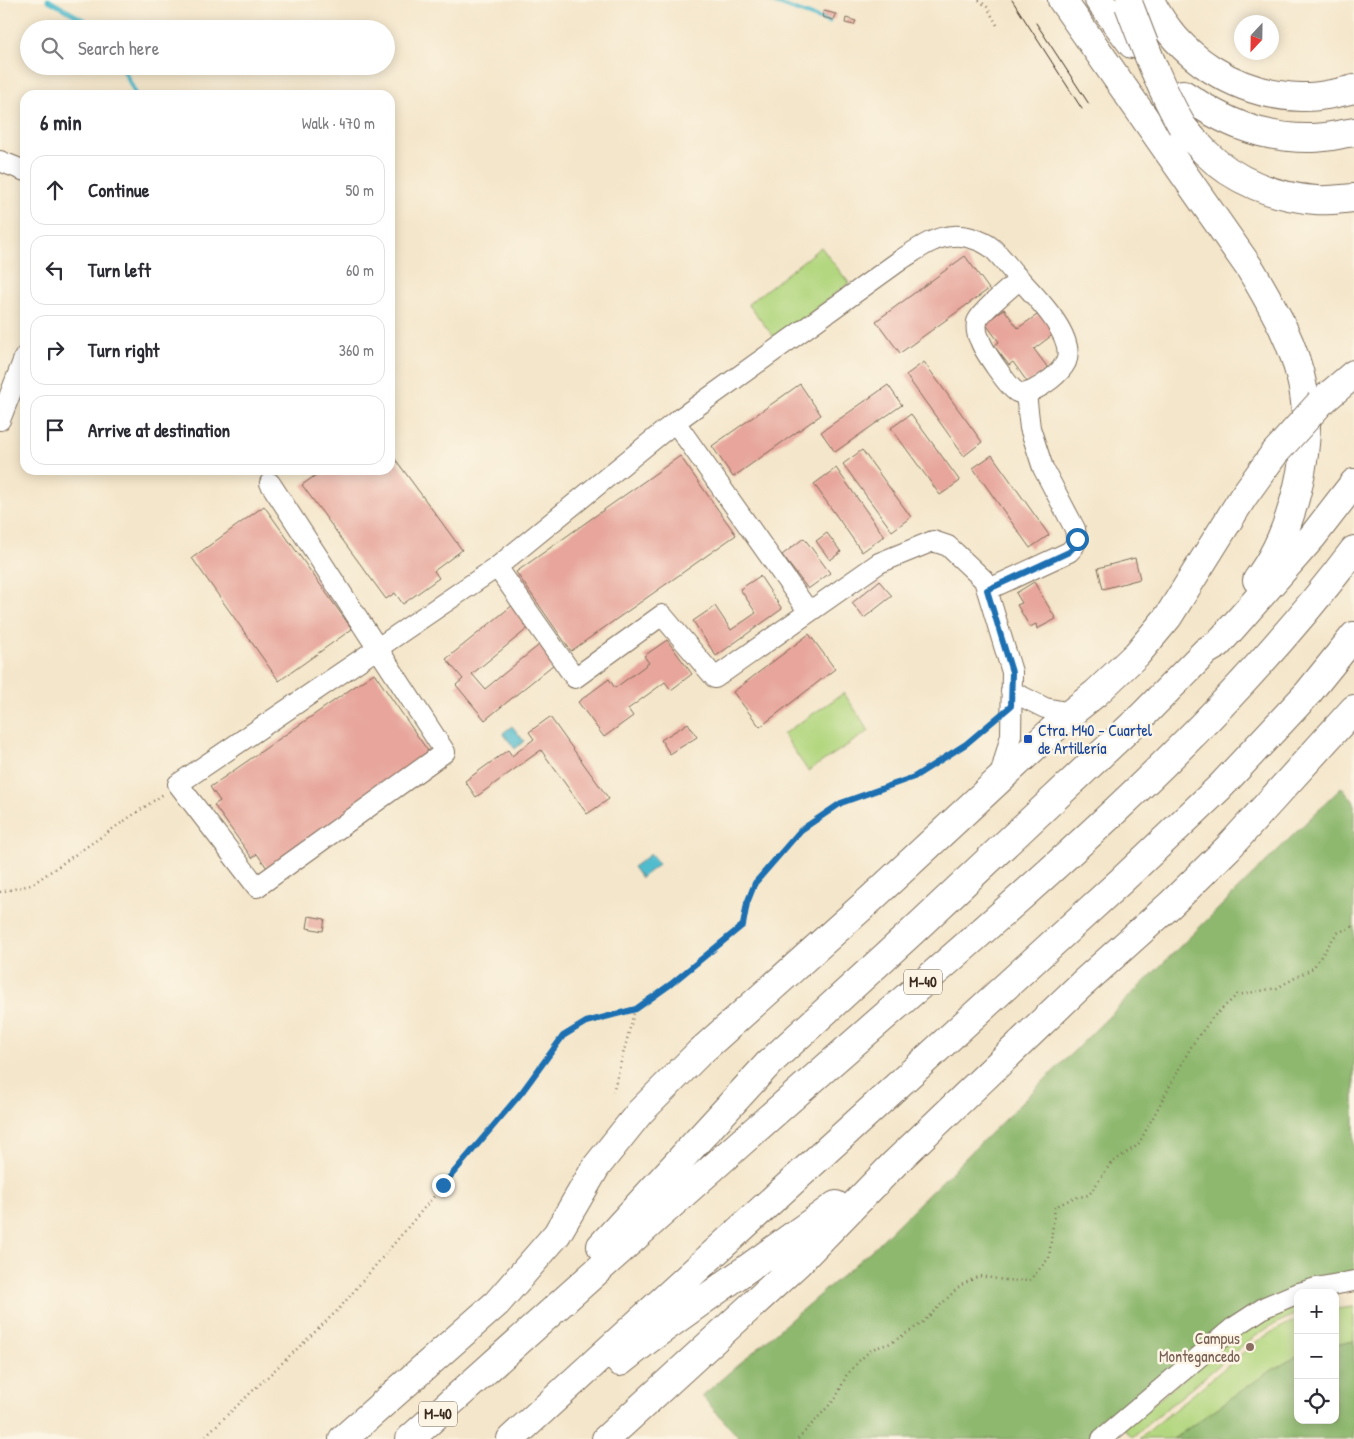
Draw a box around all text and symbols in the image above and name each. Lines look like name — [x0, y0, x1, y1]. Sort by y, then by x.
north arrow — [1234, 15, 1279, 60]
search box — [20, 20, 395, 75]
icon: search — [38, 34, 66, 62]
text: Search here — [78, 35, 159, 61]
text: 6 min — [40, 108, 82, 137]
text: Walk · 470 m — [302, 112, 375, 134]
icon: ahead — [41, 176, 69, 204]
text: Continue — [88, 177, 149, 203]
text: 50 m — [346, 179, 374, 201]
icon: left — [41, 256, 69, 284]
text: Turn left — [88, 257, 151, 283]
text: 60 m — [346, 259, 374, 281]
icon: right — [41, 336, 69, 364]
text: Turn right — [88, 337, 159, 363]
text: 360 m — [339, 339, 374, 361]
icon: arrive — [41, 416, 69, 444]
text: Arrive at destination — [88, 417, 230, 443]
route start — [1066, 528, 1089, 551]
place label: Ctra. M40 - Cuartel de Artillería — [1038, 719, 1153, 759]
marker: Ctra. M40 - Cuartel de Artillería — [1022, 733, 1034, 745]
road number: M-40 — [904, 970, 942, 994]
route end — [432, 1174, 455, 1197]
map controls — [1294, 1289, 1339, 1424]
button: + — [1294, 1289, 1339, 1334]
place label: Campus Montegancedo — [1159, 1327, 1241, 1367]
button: − — [1294, 1334, 1339, 1379]
marker: Campus Montegancedo — [1244, 1341, 1256, 1353]
button: locate — [1294, 1379, 1339, 1424]
road number: M-40 — [419, 1402, 457, 1426]

